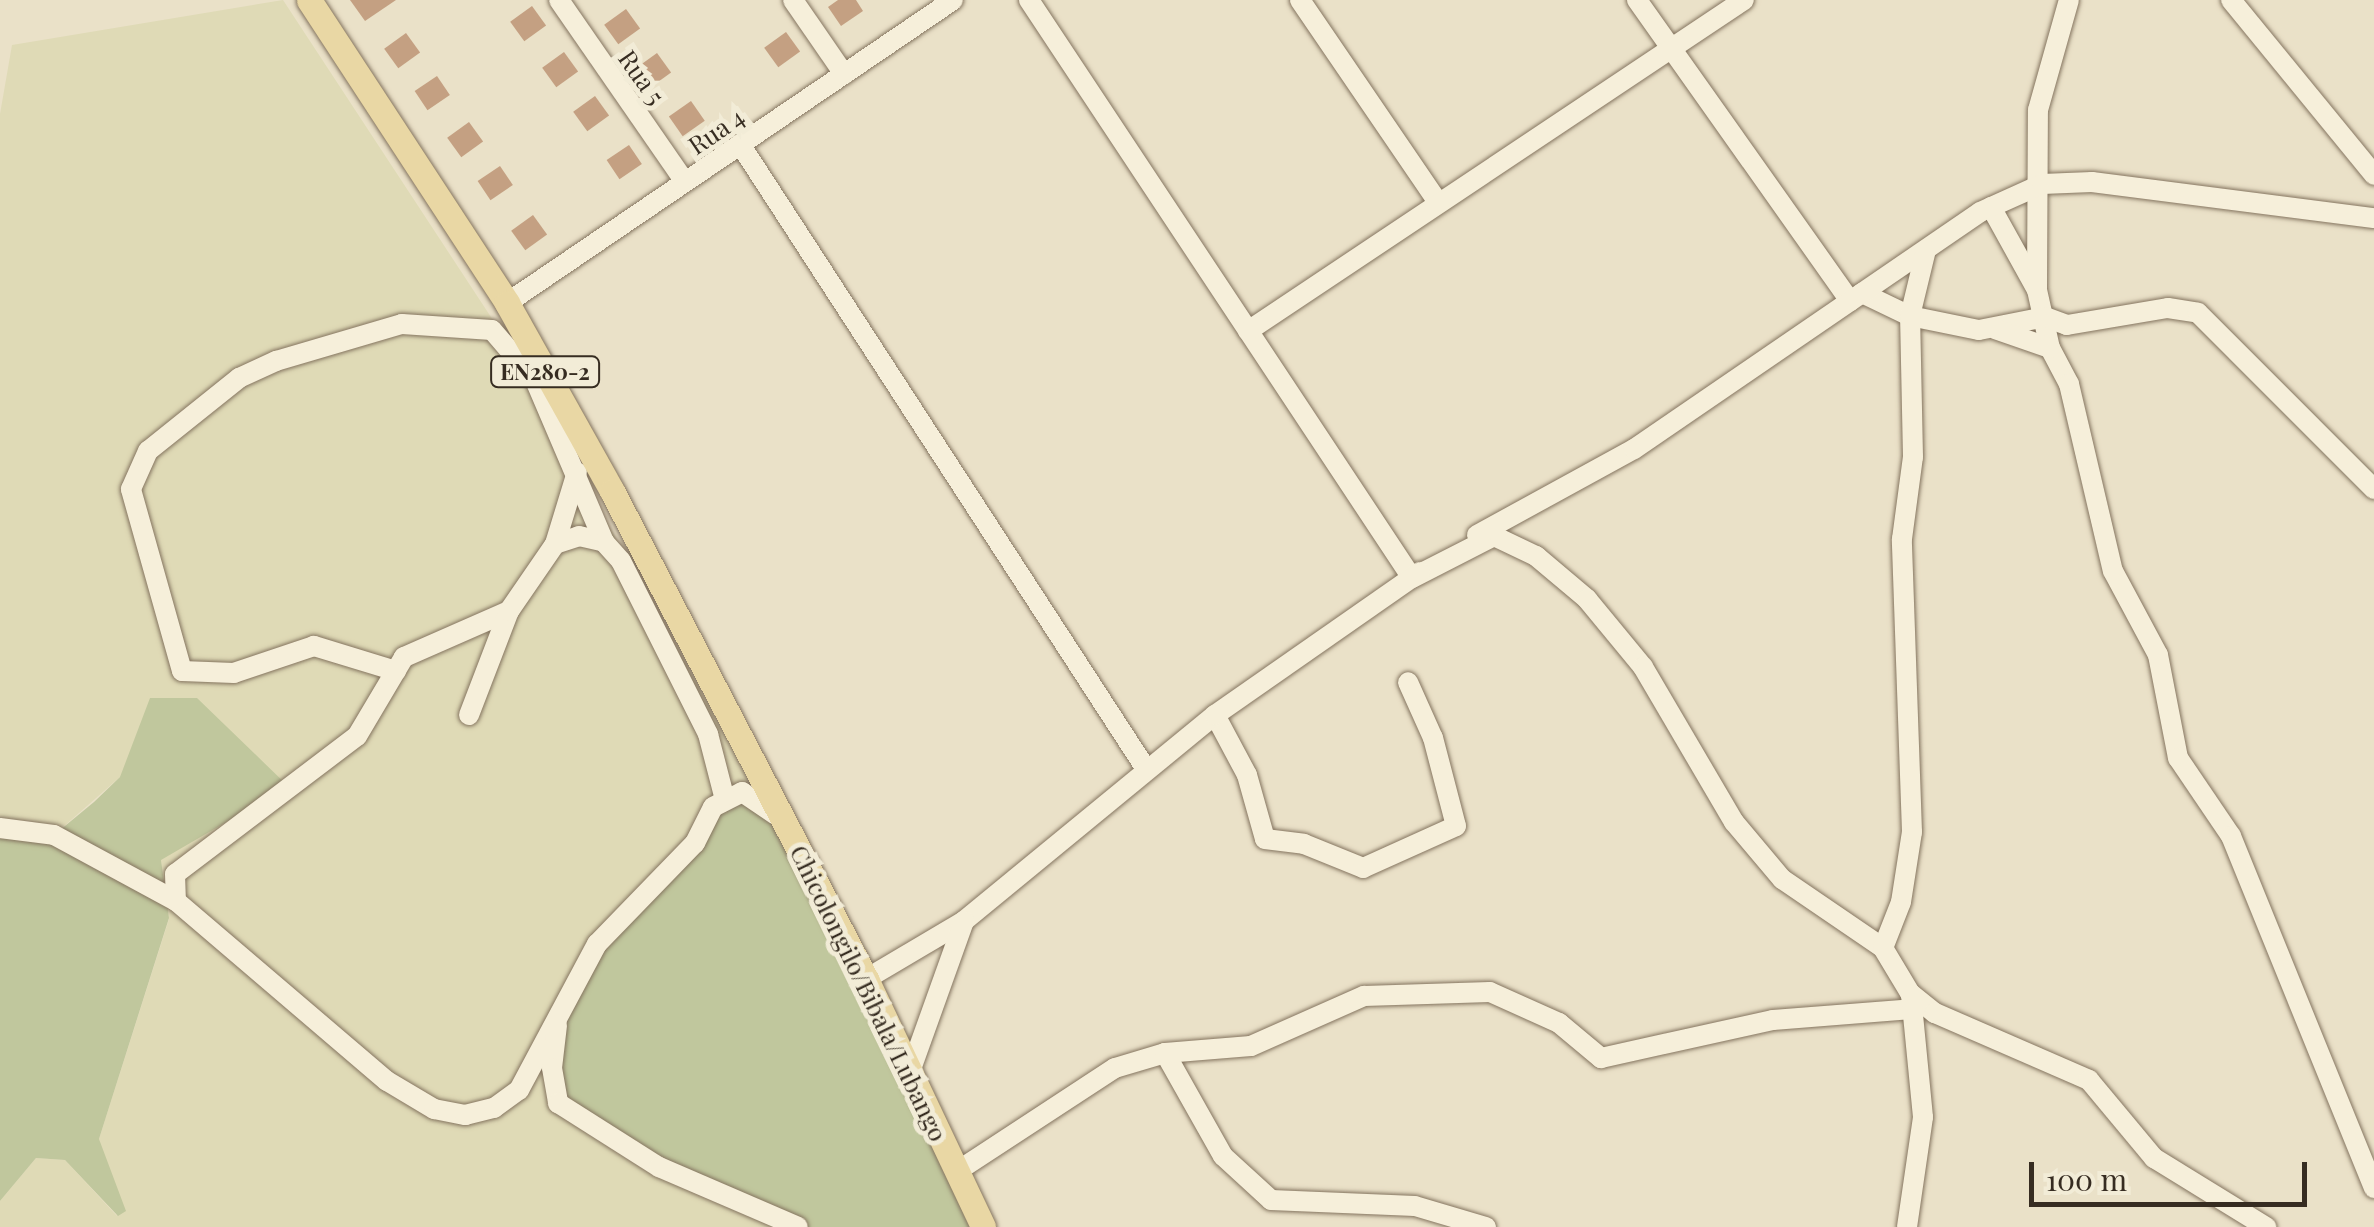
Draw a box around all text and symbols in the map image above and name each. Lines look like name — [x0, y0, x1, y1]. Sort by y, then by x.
street label: Rua 5 — [613, 44, 671, 110]
street label: Rua 4 — [682, 101, 750, 161]
road number: EN280-2 — [490, 355, 600, 389]
street label: Chicolongilo/Bibala/Lubango — [784, 840, 954, 1146]
scale bar — [2034, 1142, 2312, 1204]
text: 100 m — [2046, 1159, 2127, 1199]

